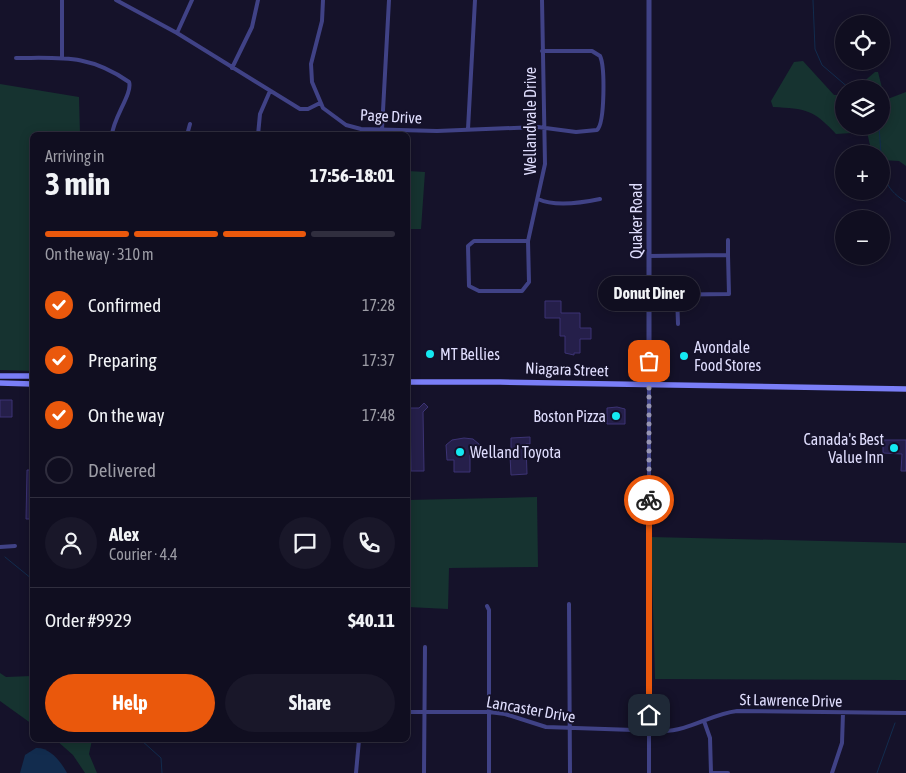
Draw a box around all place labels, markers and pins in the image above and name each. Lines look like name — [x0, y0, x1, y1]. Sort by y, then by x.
callout: Donut Diner — [598, 276, 700, 311]
place label: Avondale Food Stores — [694, 338, 762, 374]
pin — [628, 340, 670, 382]
place label: MT Bellies — [440, 345, 500, 363]
marker: MT Bellies — [424, 348, 436, 360]
marker: Avondale Food Stores — [678, 350, 690, 362]
place label: Boston Pizza — [533, 407, 606, 425]
marker: Boston Pizza — [610, 410, 622, 422]
place label: Canada's Best Value Inn — [804, 430, 884, 466]
marker: Canada's Best Value Inn — [888, 442, 900, 454]
place label: Welland Toyota — [470, 443, 561, 462]
marker: Welland Toyota — [454, 446, 466, 458]
pin — [628, 694, 670, 736]

